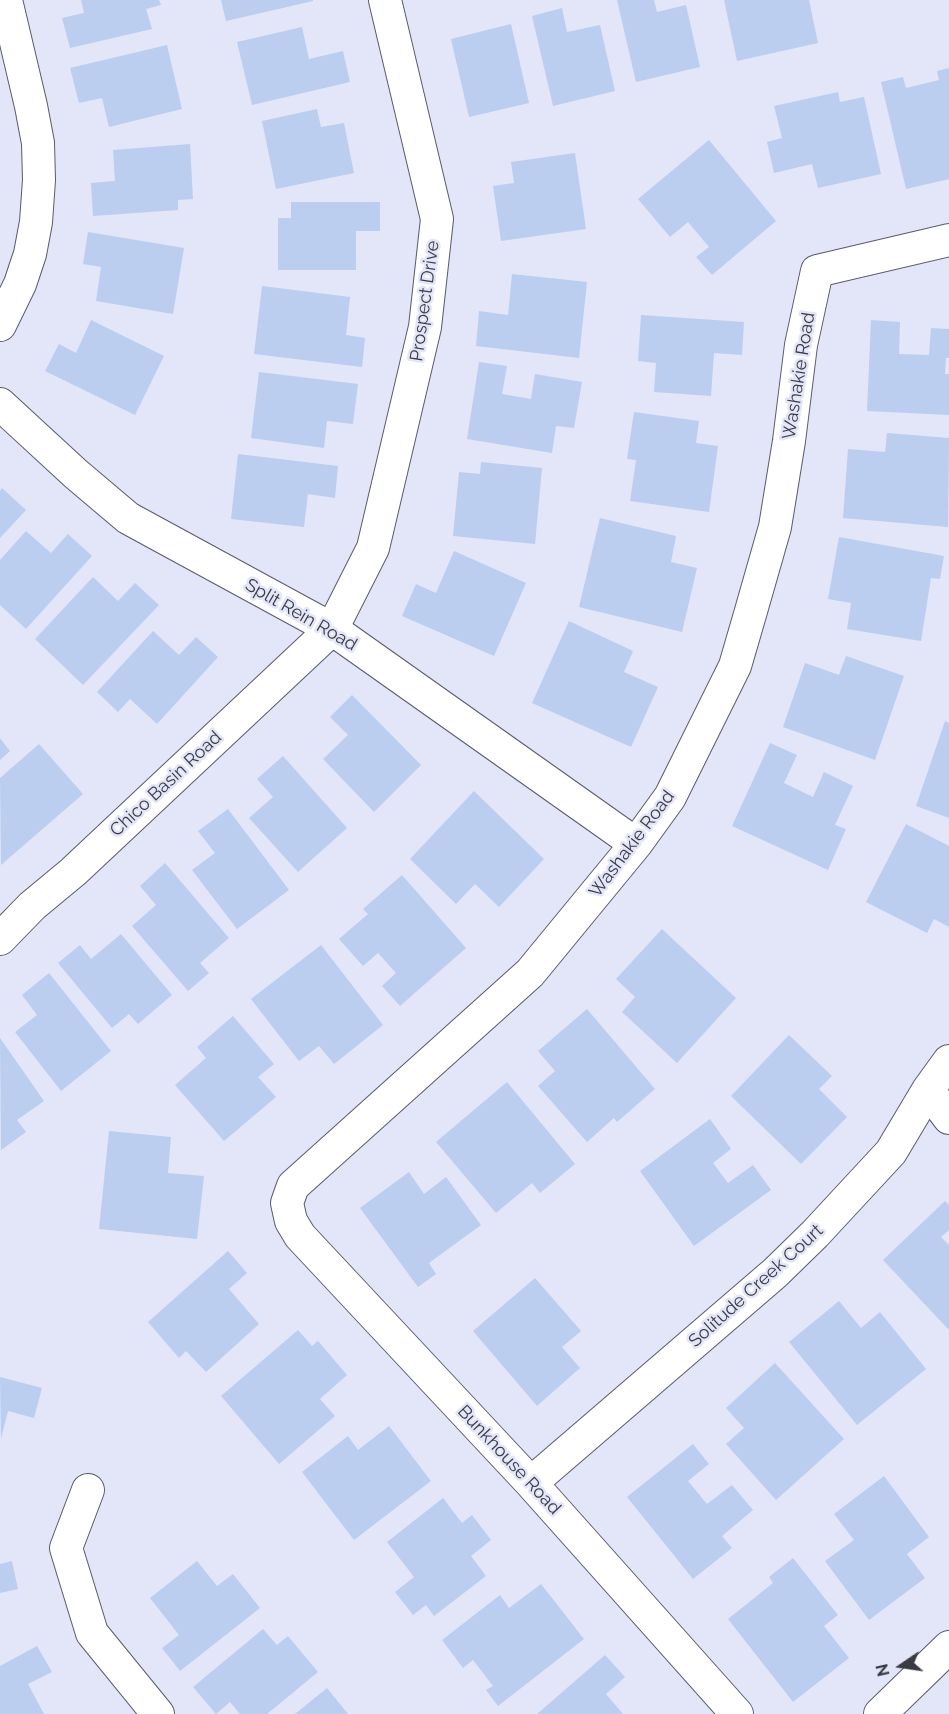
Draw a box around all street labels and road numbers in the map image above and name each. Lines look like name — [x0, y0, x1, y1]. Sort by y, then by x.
street label: Prospect Drive — [406, 239, 444, 363]
street label: Washakie Road — [778, 311, 820, 441]
street label: Split Rein Road — [241, 574, 361, 656]
street label: Chico Basin Road — [106, 727, 226, 841]
street label: Washakie Road — [585, 786, 679, 902]
street label: Solitude Creek Court — [684, 1220, 828, 1352]
street label: Bunkhouse Road — [453, 1401, 565, 1519]

